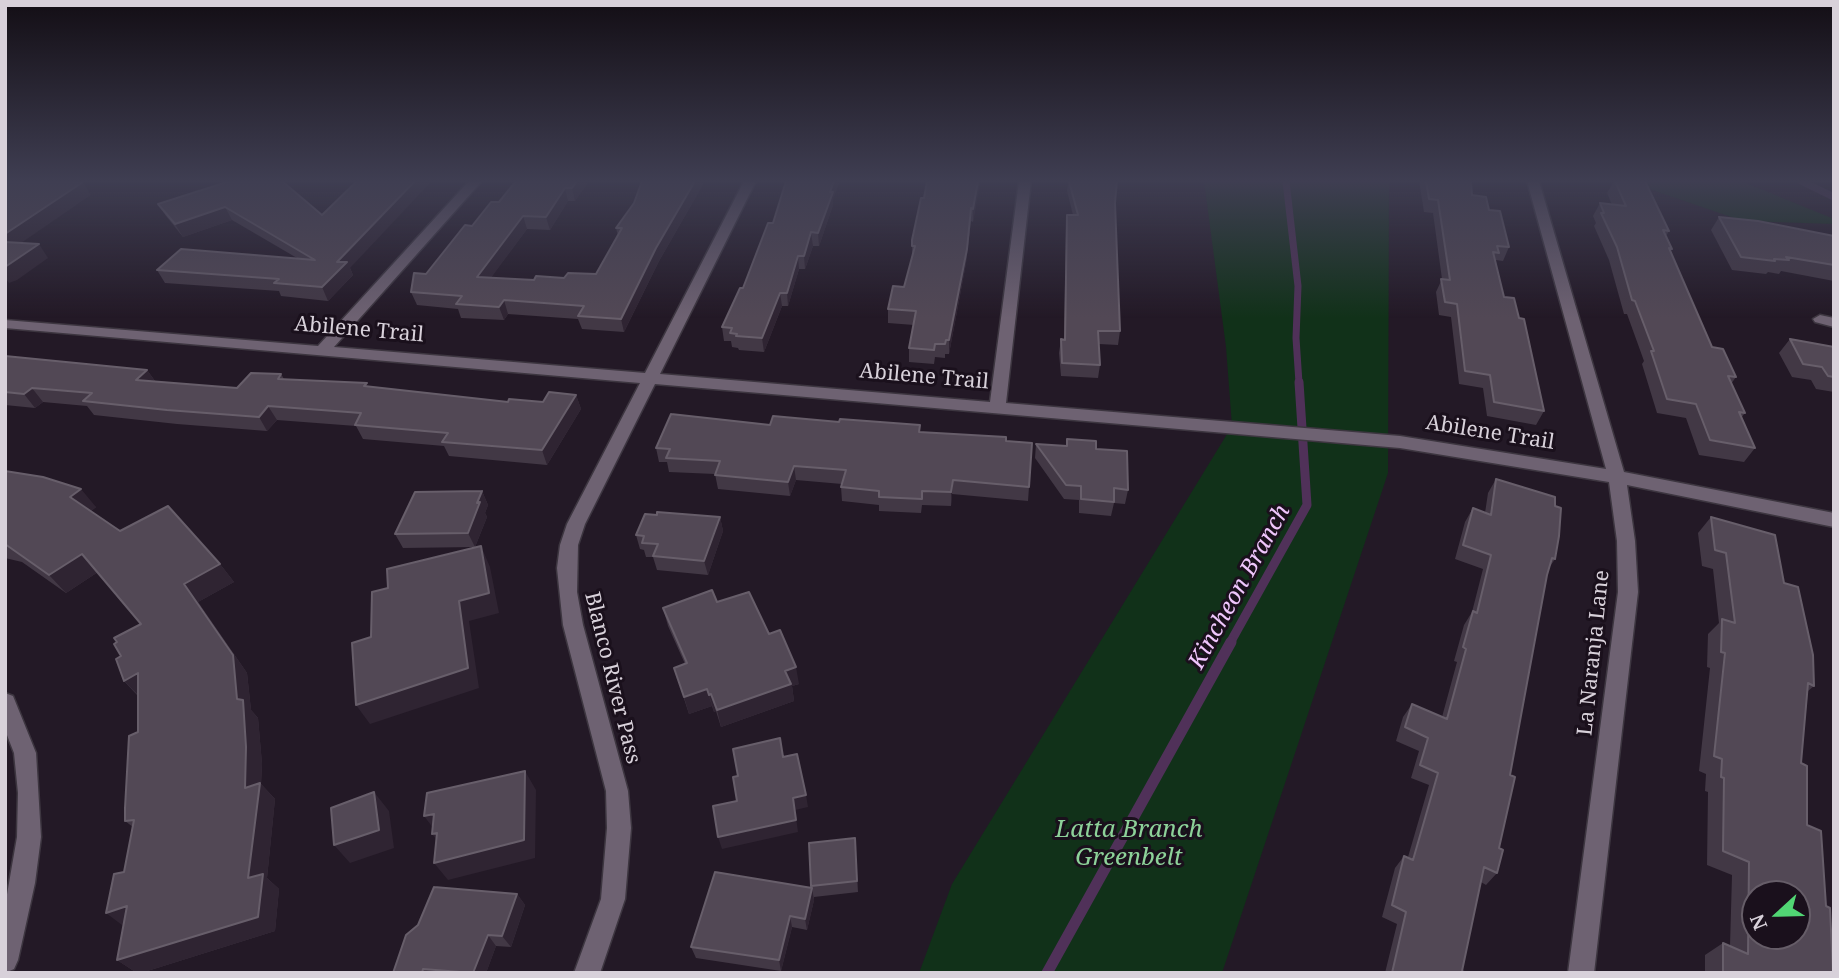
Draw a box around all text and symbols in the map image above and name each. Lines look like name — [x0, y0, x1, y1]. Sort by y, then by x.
street label: Abilene Trail — [293, 312, 425, 348]
street label: Abilene Trail — [858, 359, 990, 395]
street label: Abilene Trail — [1424, 410, 1556, 456]
water label: Kincheon Branch — [1183, 500, 1297, 674]
street label: La Naranja Lane — [1573, 569, 1615, 737]
street label: Blanco River Pass — [578, 589, 646, 767]
park label: Latta Branch Greenbelt — [1055, 816, 1203, 872]
north arrow — [1741, 880, 1811, 950]
text: N — [1744, 910, 1773, 934]

